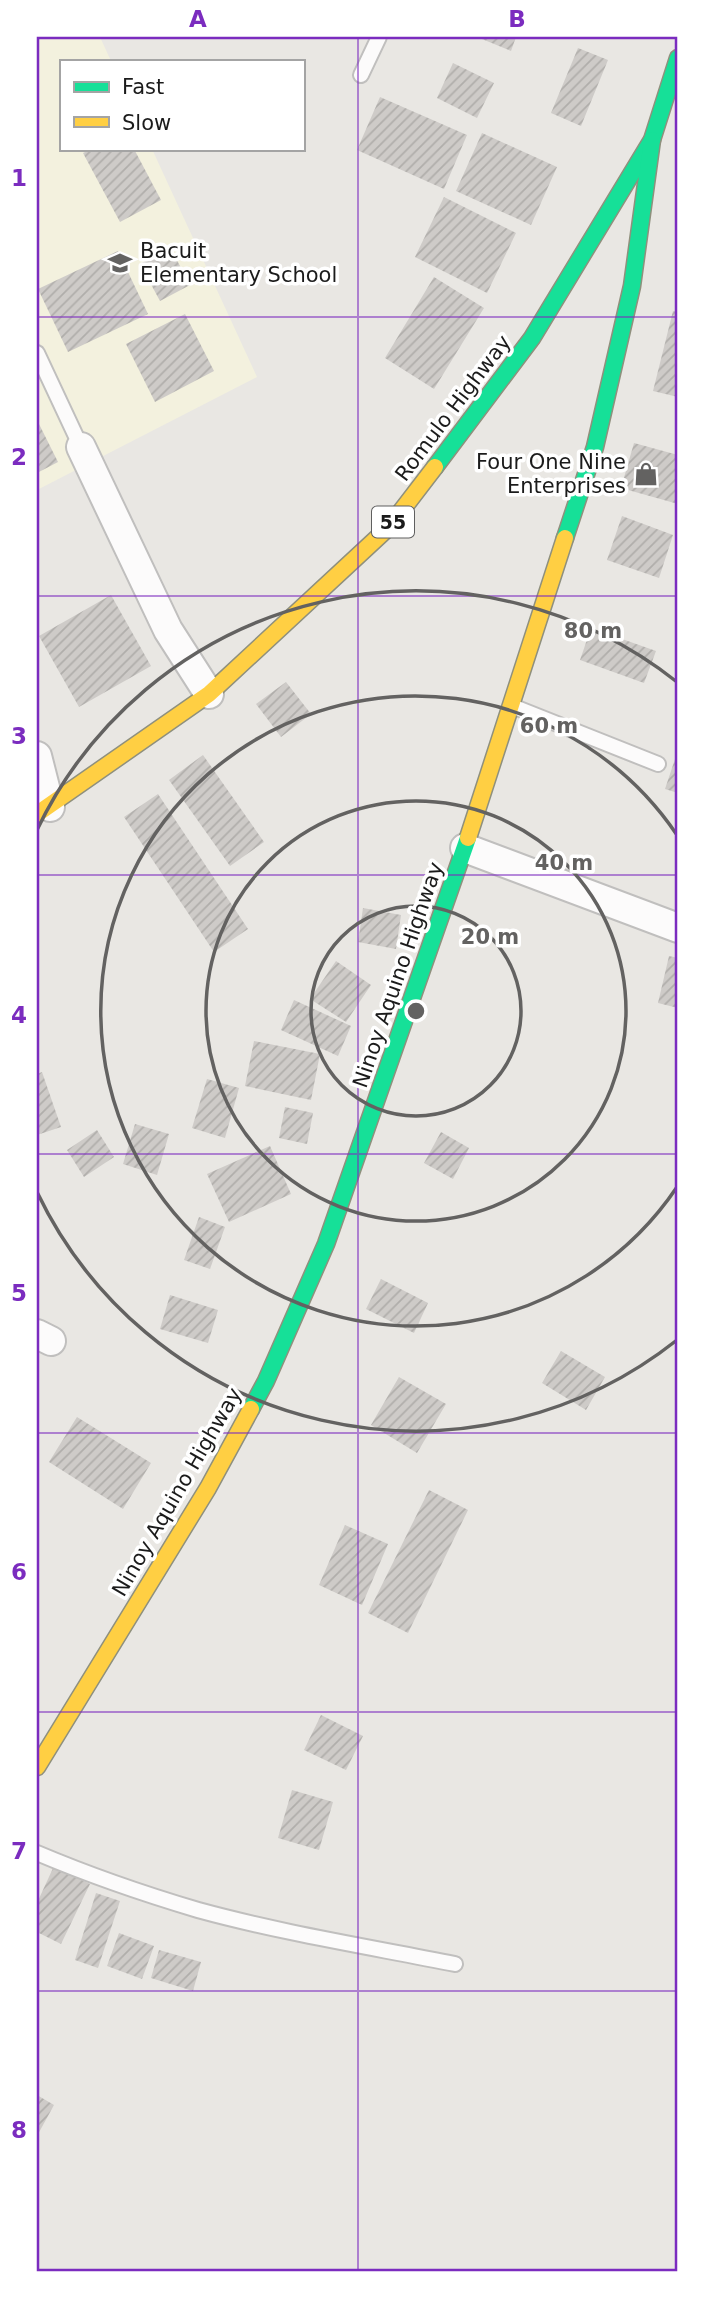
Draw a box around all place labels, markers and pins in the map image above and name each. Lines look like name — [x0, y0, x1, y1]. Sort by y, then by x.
place label: Bacuit Elementary School — [140, 239, 337, 287]
school or university icon: Bacuit Elementary School — [106, 249, 134, 277]
place label: Four One Nine Enterprises — [476, 450, 626, 498]
shop icon: Four One Nine Enterprises — [632, 460, 660, 488]
centre of rings — [404, 999, 428, 1023]

